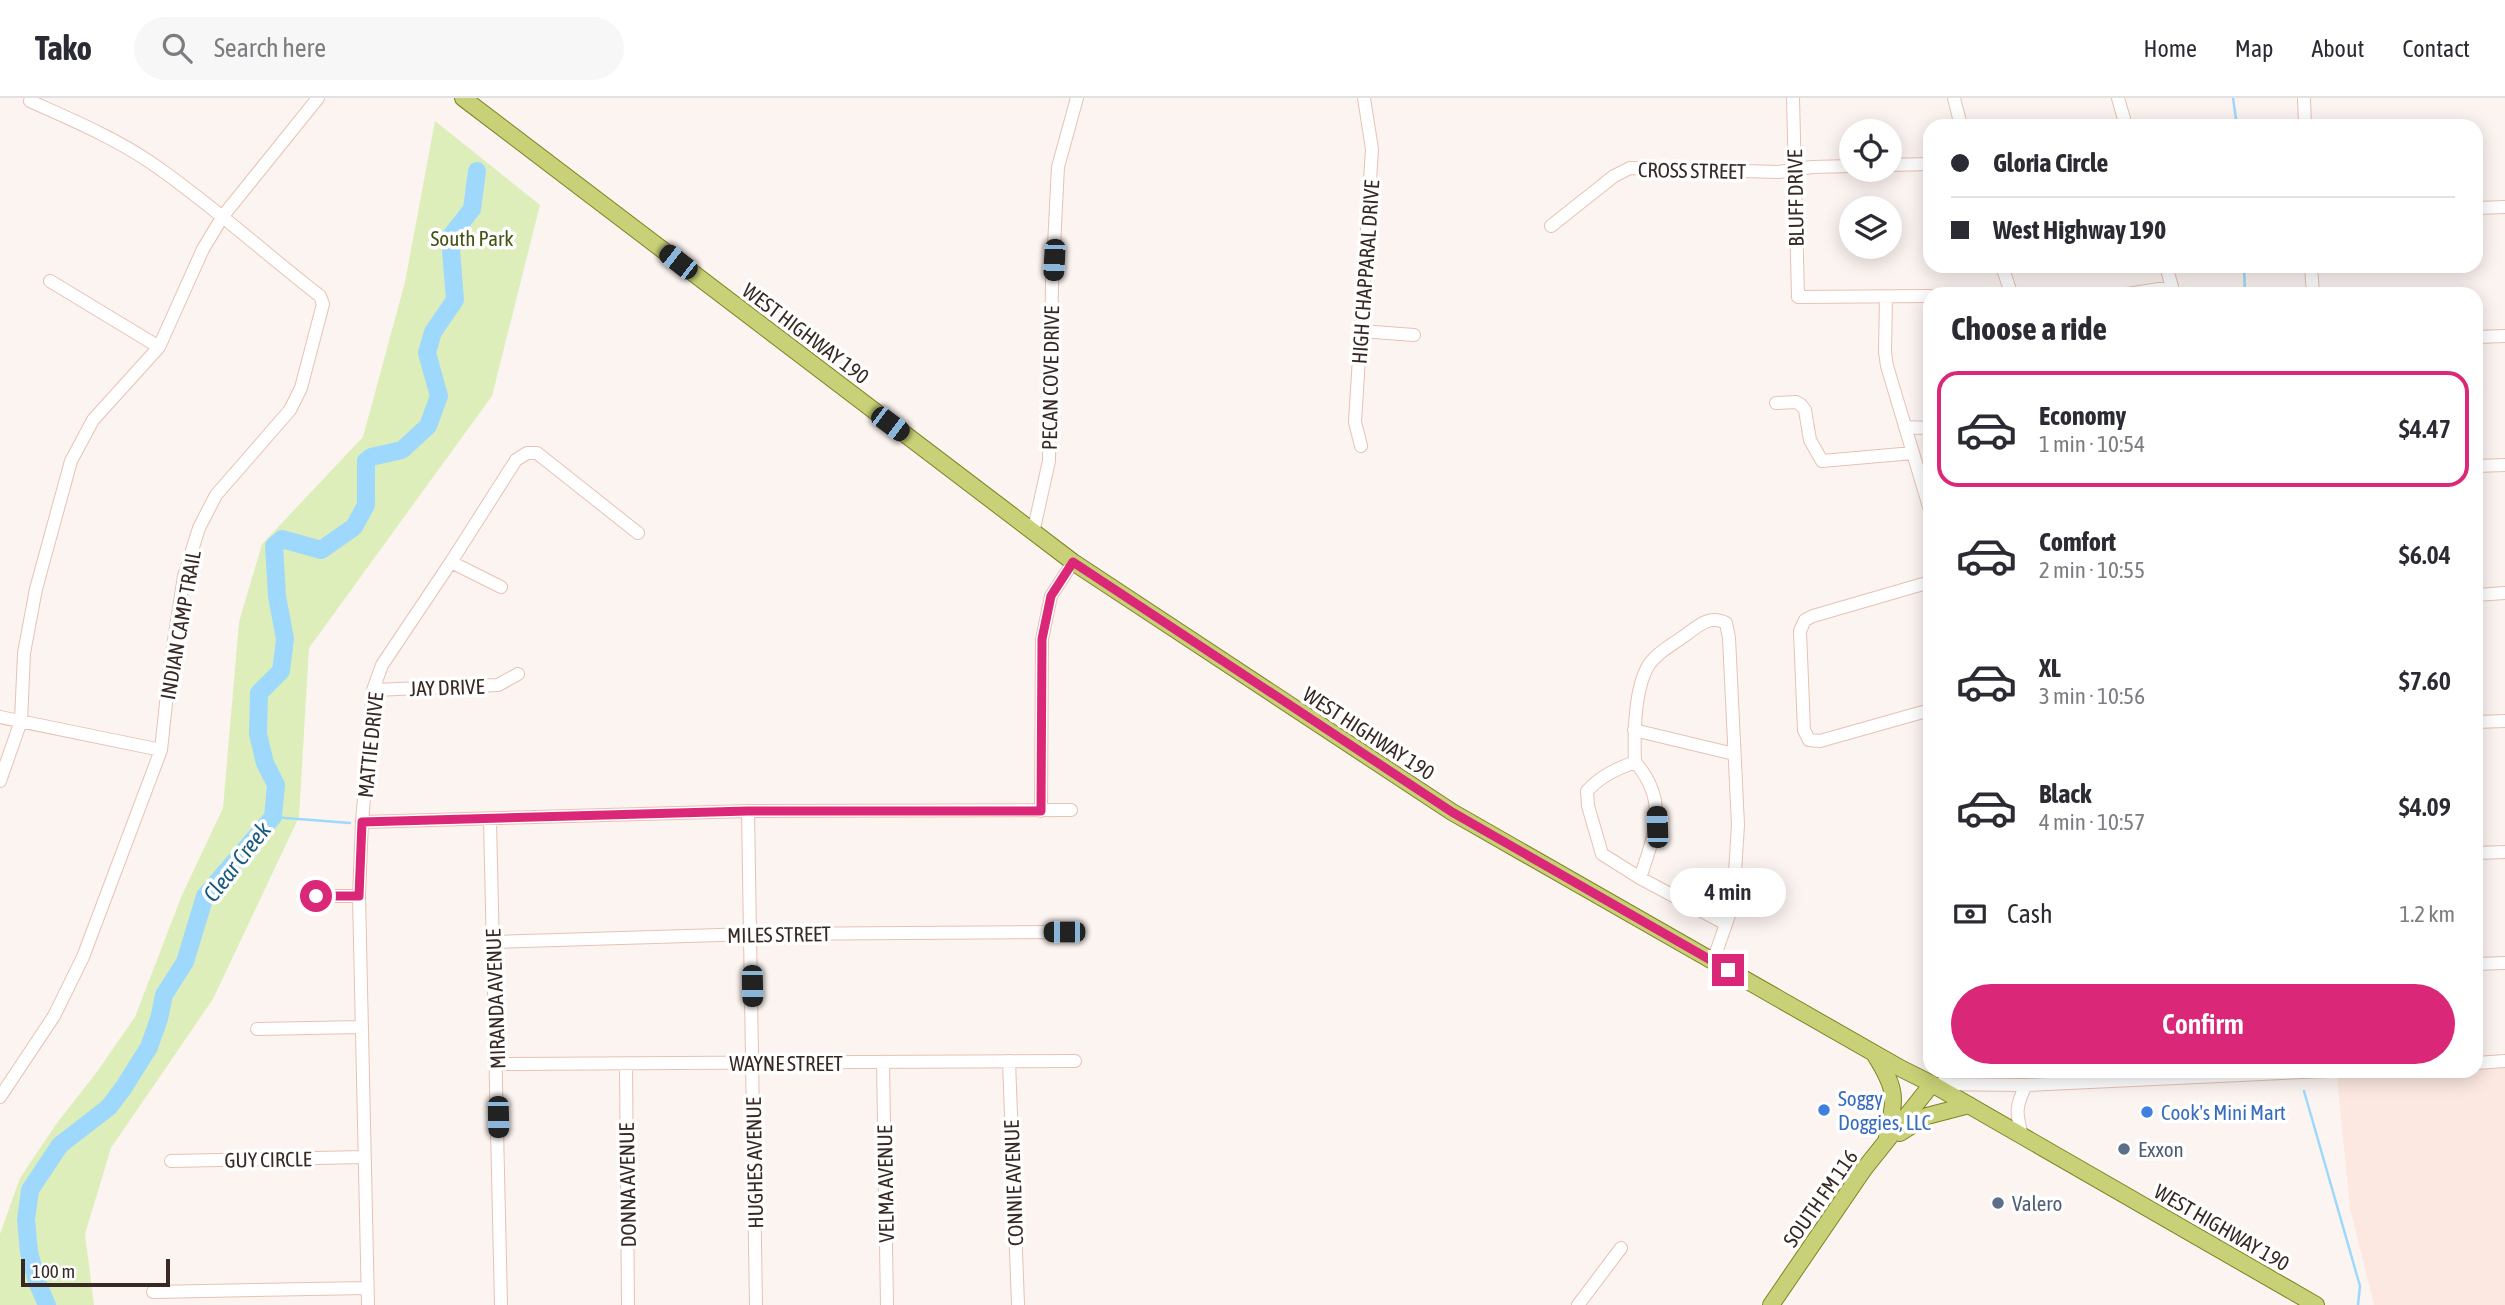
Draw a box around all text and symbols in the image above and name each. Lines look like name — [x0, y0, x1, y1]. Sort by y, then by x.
search box — [134, 17, 624, 80]
text: Tako — [35, 29, 92, 67]
icon: search — [158, 29, 196, 67]
text: Search here — [214, 33, 326, 63]
text: Home — [2143, 35, 2197, 62]
text: Map — [2235, 35, 2273, 62]
text: About — [2311, 35, 2364, 62]
text: Contact — [2402, 35, 2470, 62]
map controls — [1839, 119, 1902, 259]
button: locate — [1839, 119, 1902, 182]
text: Gloria Circle — [1993, 148, 2108, 178]
street label: BLUFF DRIVE — [1782, 149, 1808, 247]
street label: CROSS STREET — [1638, 157, 1746, 183]
street label: HIGH CHAPPARAL DRIVE — [1347, 179, 1383, 365]
button: layers — [1839, 196, 1902, 259]
text: West Highway 190 — [1993, 215, 2166, 245]
park label: South Park — [430, 226, 514, 250]
car — [1043, 238, 1066, 282]
car — [655, 241, 702, 283]
street label: WEST HIGHWAY 190 — [738, 278, 874, 388]
street label: PECAN COVE DRIVE — [1037, 306, 1063, 450]
text: Choose a ride — [1951, 310, 2107, 347]
icon: car — [1955, 398, 2018, 461]
text: Economy — [2039, 401, 2126, 431]
car — [867, 403, 914, 445]
text: $4.47 — [2399, 414, 2451, 444]
text: 1 min · 10:54 — [2039, 431, 2145, 457]
icon: car — [1955, 524, 2018, 587]
text: Comfort — [2039, 527, 2116, 557]
text: $6.04 — [2399, 540, 2451, 570]
street label: INDIAN CAMP TRAIL — [155, 549, 205, 701]
text: 2 min · 10:55 — [2039, 557, 2145, 583]
icon: car — [1955, 650, 2018, 713]
text: XL — [2039, 653, 2061, 683]
text: $7.60 — [2399, 666, 2451, 696]
street label: JAY DRIVE — [409, 674, 485, 700]
street label: WEST HIGHWAY 190 — [1299, 682, 1439, 784]
text: 3 min · 10:56 — [2039, 683, 2145, 709]
street label: MATTIE DRIVE — [353, 691, 387, 799]
icon: car — [1955, 776, 2018, 839]
text: Black — [2039, 779, 2091, 809]
text: $4.09 — [2399, 792, 2451, 822]
car — [1646, 806, 1669, 848]
text: 4 min · 10:57 — [2039, 809, 2145, 835]
water label: Clear Creek — [198, 816, 277, 907]
callout: 4 min — [1670, 868, 1786, 918]
text: 4 min — [1705, 879, 1751, 905]
route start — [300, 880, 332, 912]
icon: cash — [1951, 895, 1989, 933]
text: Cash — [2007, 899, 2053, 929]
text: 1.2 km — [2399, 901, 2455, 927]
street label: MILES STREET — [727, 921, 831, 947]
car — [1044, 922, 1086, 943]
street label: MIRANDA AVENUE — [481, 928, 509, 1070]
route end — [1712, 954, 1744, 986]
car — [742, 965, 763, 1007]
button: Confirm — [1951, 984, 2455, 1064]
street label: WAYNE STREET — [729, 1051, 843, 1075]
place label: Soggy Doggies, LLC — [1838, 1086, 1931, 1134]
car — [488, 1096, 509, 1138]
street label: HUGHES AVENUE — [741, 1097, 767, 1229]
place label: Cook's Mini Mart — [2161, 1100, 2286, 1124]
marker: Soggy Doggies, LLC — [1816, 1102, 1832, 1118]
marker: Cook's Mini Mart — [2139, 1104, 2155, 1120]
street label: CONNIE AVENUE — [999, 1120, 1027, 1246]
street label: DONNA AVENUE — [614, 1122, 640, 1248]
street label: VELMA AVENUE — [872, 1125, 898, 1243]
place label: Exxon — [2138, 1137, 2184, 1161]
marker: Exxon — [2116, 1141, 2132, 1157]
street label: SOUTH FM 116 — [1778, 1145, 1862, 1251]
street label: GUY CIRCLE — [224, 1146, 312, 1172]
street label: WEST HIGHWAY 190 — [2150, 1179, 2294, 1275]
place label: Valero — [2012, 1191, 2062, 1215]
marker: Valero — [1990, 1195, 2006, 1211]
scale bar — [21, 1256, 170, 1288]
text: 100 m — [32, 1260, 75, 1282]

